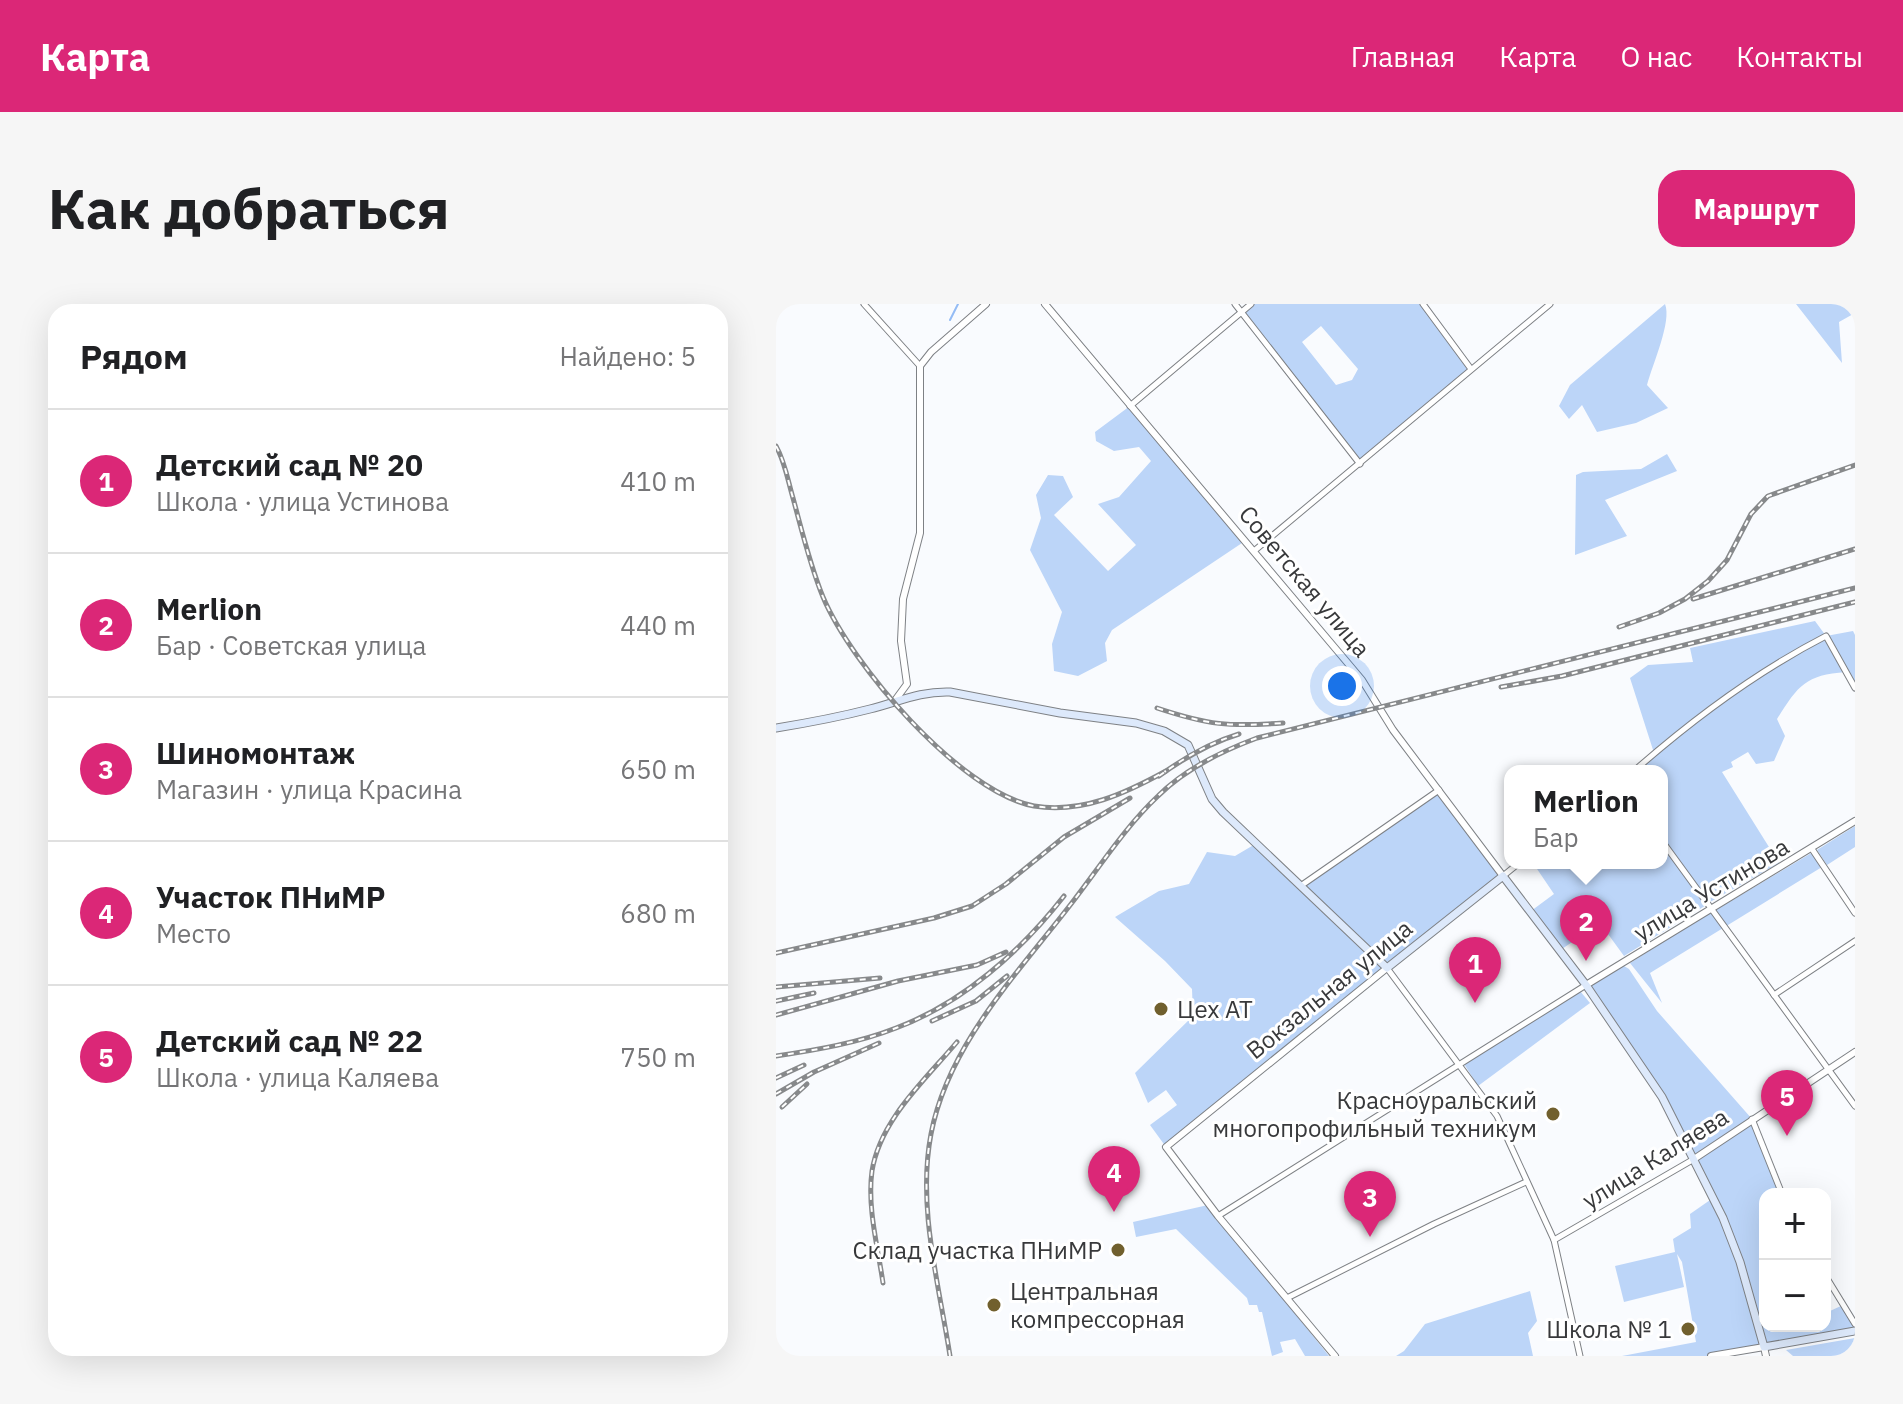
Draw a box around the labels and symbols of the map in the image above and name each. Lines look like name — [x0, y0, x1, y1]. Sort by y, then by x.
street label: Советская улица — [1232, 499, 1378, 664]
your location — [1322, 666, 1362, 706]
street label: улица Устинова — [1627, 830, 1795, 948]
pin: 2 — [1560, 895, 1612, 961]
street label: Вокзальная улица — [1239, 912, 1419, 1066]
pin: 1 — [1449, 937, 1501, 1003]
place label: Цех АТ — [1177, 993, 1253, 1025]
marker: Цех АТ — [1152, 1000, 1170, 1018]
pin: 5 — [1761, 1070, 1813, 1136]
place label: Красноуральский многопрофильный техникум — [1213, 1084, 1537, 1144]
street label: улица Каляева — [1576, 1100, 1734, 1216]
marker: Красноуральский многопрофильный техникум — [1544, 1105, 1562, 1123]
pin: 4 — [1088, 1146, 1140, 1212]
pin: 3 — [1344, 1171, 1396, 1237]
place label: Склад участка ПНиМР — [853, 1234, 1102, 1266]
marker: Склад участка ПНиМР — [1109, 1241, 1127, 1259]
place label: Центральная компрессорная — [1010, 1275, 1185, 1335]
marker: Центральная компрессорная — [985, 1296, 1003, 1314]
place label: Школа № 1 — [1546, 1313, 1672, 1345]
marker: Школа № 1 — [1679, 1320, 1697, 1338]

